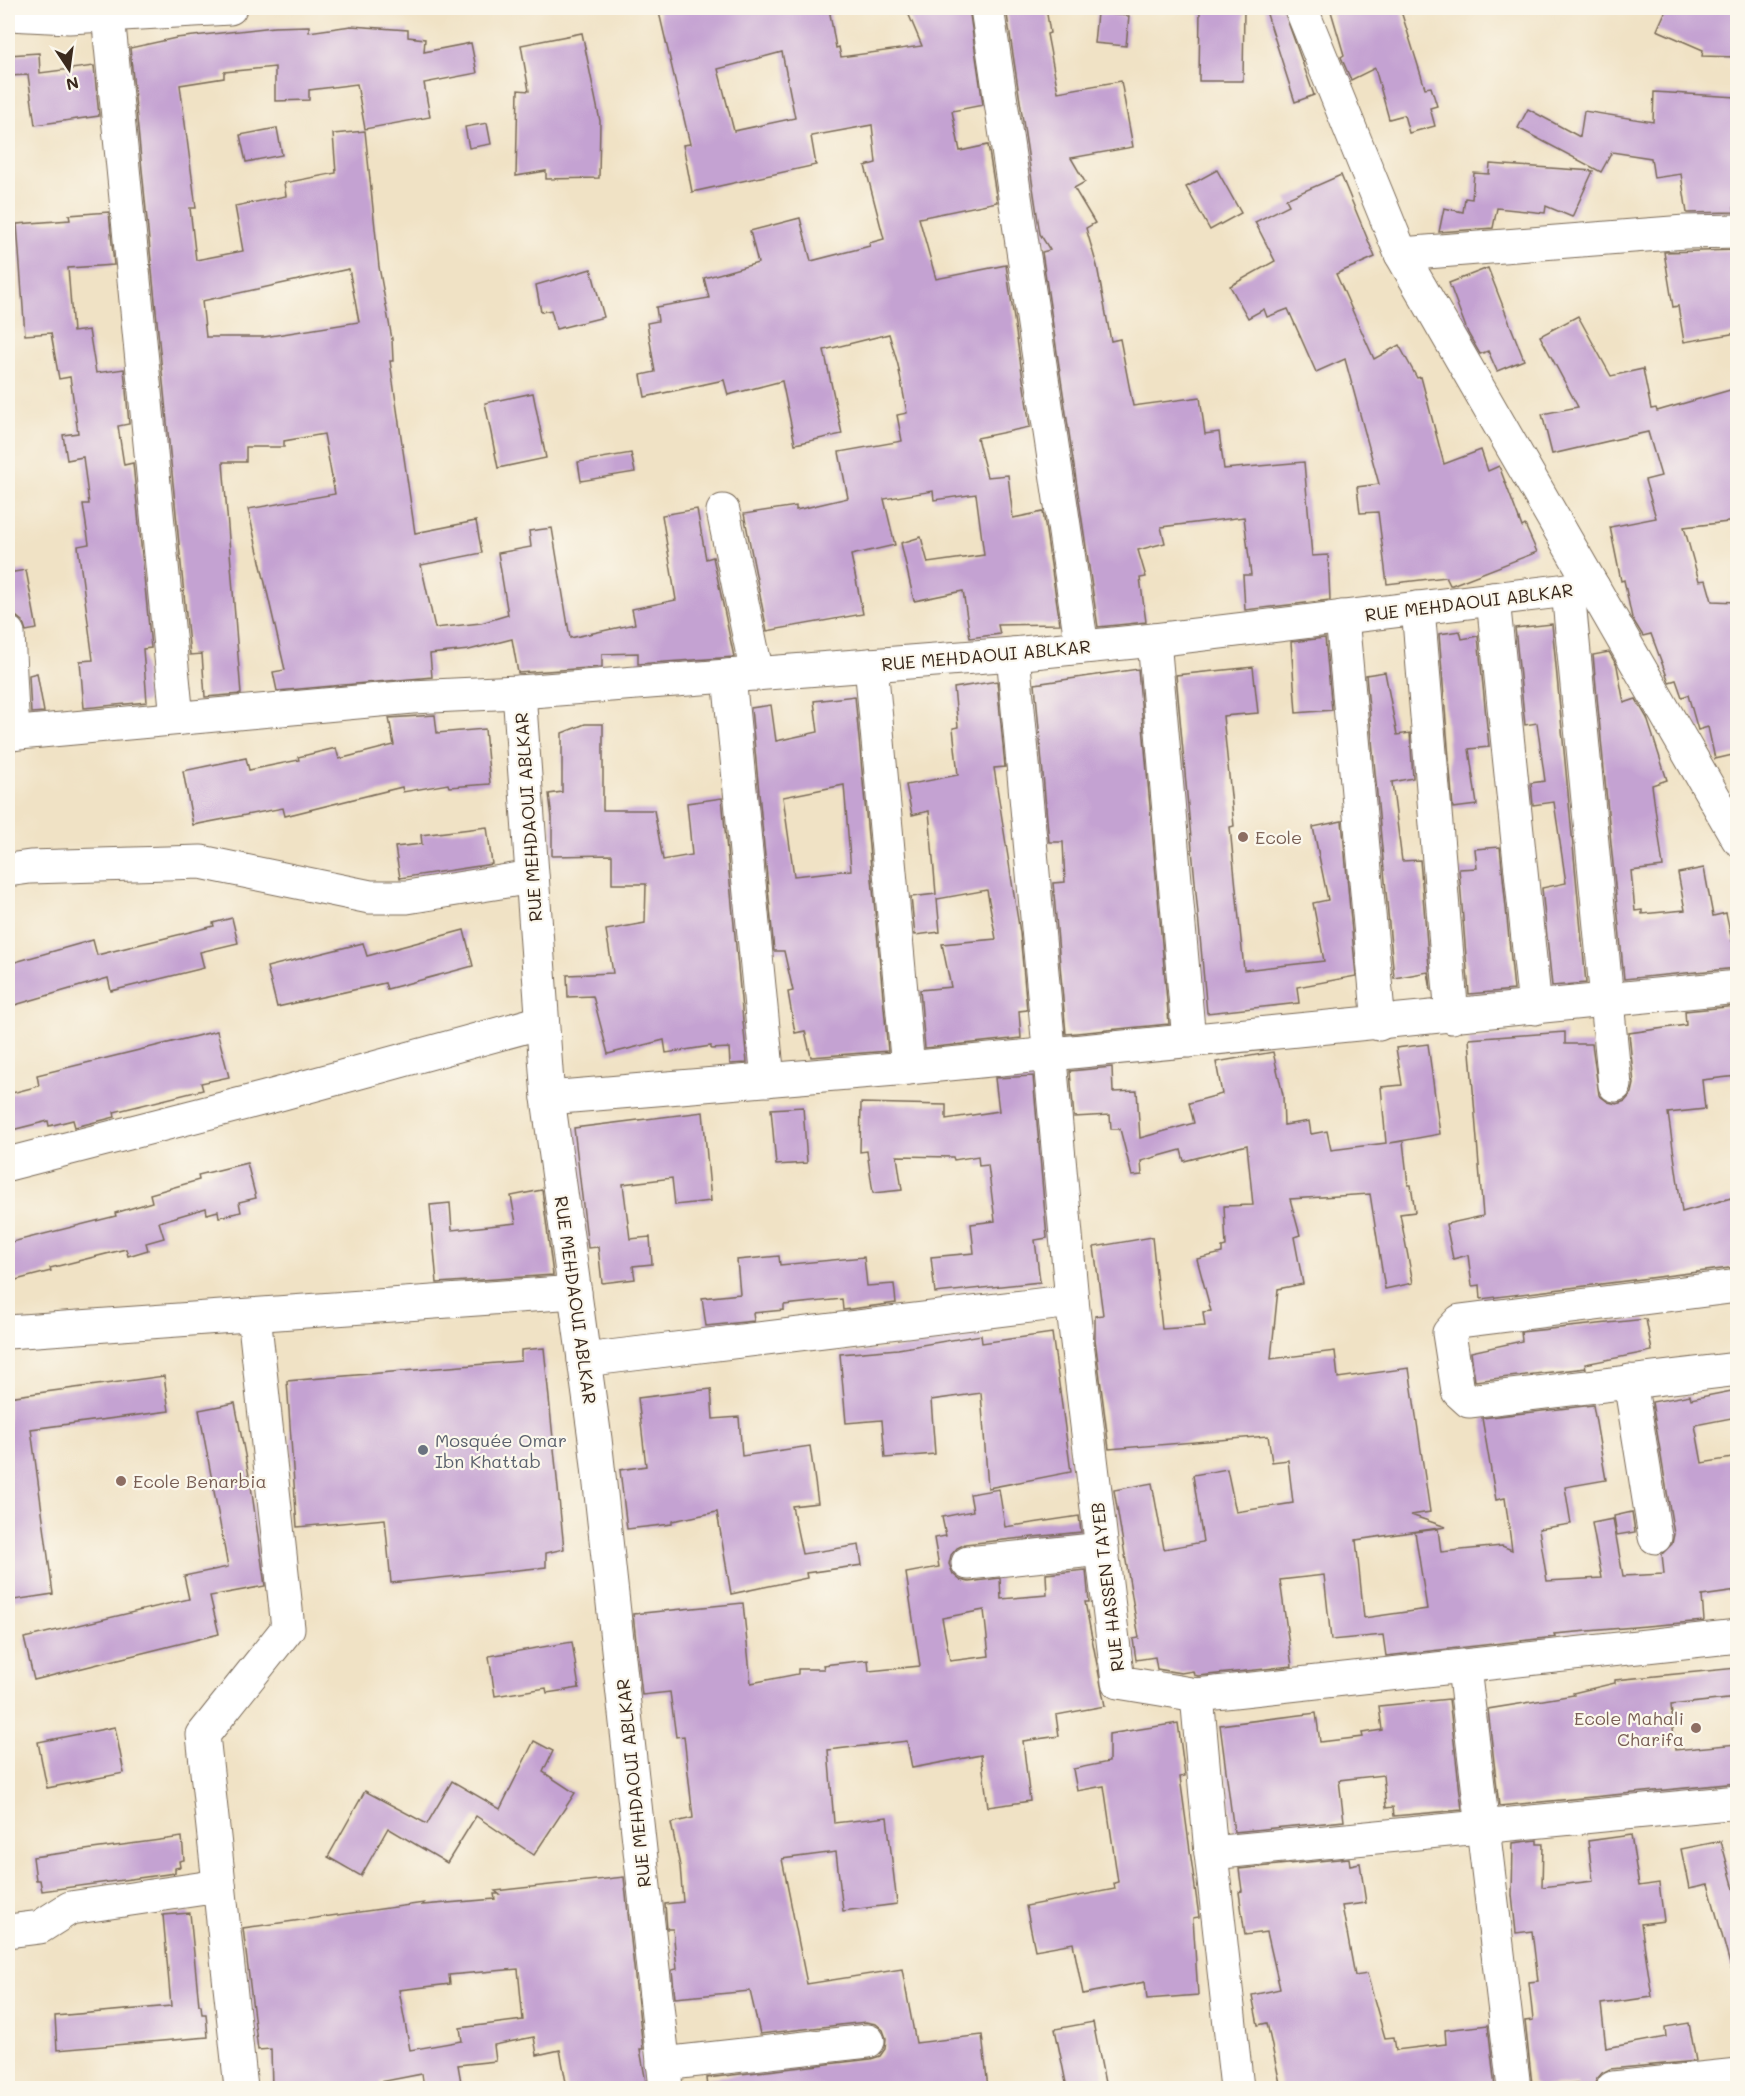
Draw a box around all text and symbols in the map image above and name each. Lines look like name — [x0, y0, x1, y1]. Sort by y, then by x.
north arrow — [39, 39, 99, 99]
text: N — [64, 73, 81, 96]
street label: RUE MEHDAOUI ABLKAR — [1363, 577, 1575, 627]
street label: RUE MEHDAOUI ABLKAR — [880, 634, 1092, 676]
street label: RUE MEHDAOUI ABLKAR — [509, 711, 547, 923]
place label: Ecole — [1255, 825, 1302, 849]
marker: Ecole — [1236, 830, 1250, 844]
street label: RUE MEHDAOUI ABLKAR — [550, 1194, 602, 1406]
place label: Mosquée Omar Ibn Khattab — [435, 1428, 567, 1473]
marker: Mosquée Omar Ibn Khattab — [416, 1443, 430, 1457]
place label: Ecole Benarbia — [133, 1469, 267, 1493]
marker: Ecole Benarbia — [114, 1474, 128, 1488]
street label: RUE HASSEN TAYEB — [1085, 1501, 1129, 1673]
street label: RUE MEHDAOUI ABLKAR — [610, 1677, 656, 1889]
place label: Ecole Mahali Charifa — [1574, 1706, 1684, 1751]
marker: Ecole Mahali Charifa — [1689, 1721, 1703, 1735]

